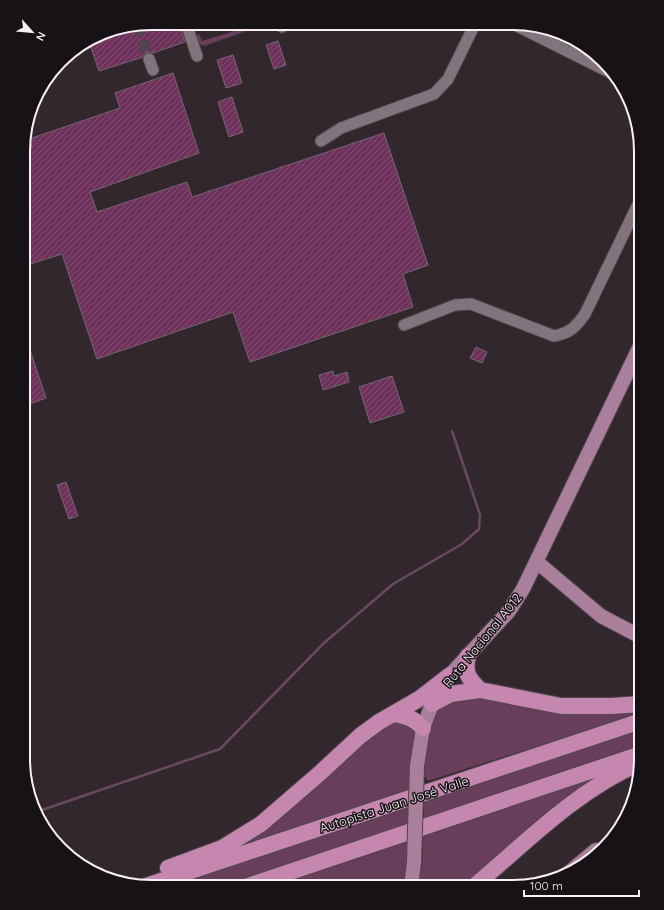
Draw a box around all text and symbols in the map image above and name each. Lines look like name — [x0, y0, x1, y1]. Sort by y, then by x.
north arrow — [12, 12, 52, 52]
text: N — [33, 30, 49, 43]
street label: Ruta Nacional A012 — [439, 590, 525, 690]
street label: Autopista Juan José Valle — [317, 772, 471, 836]
scale bar — [524, 872, 639, 898]
text: 100 m — [530, 878, 563, 893]

